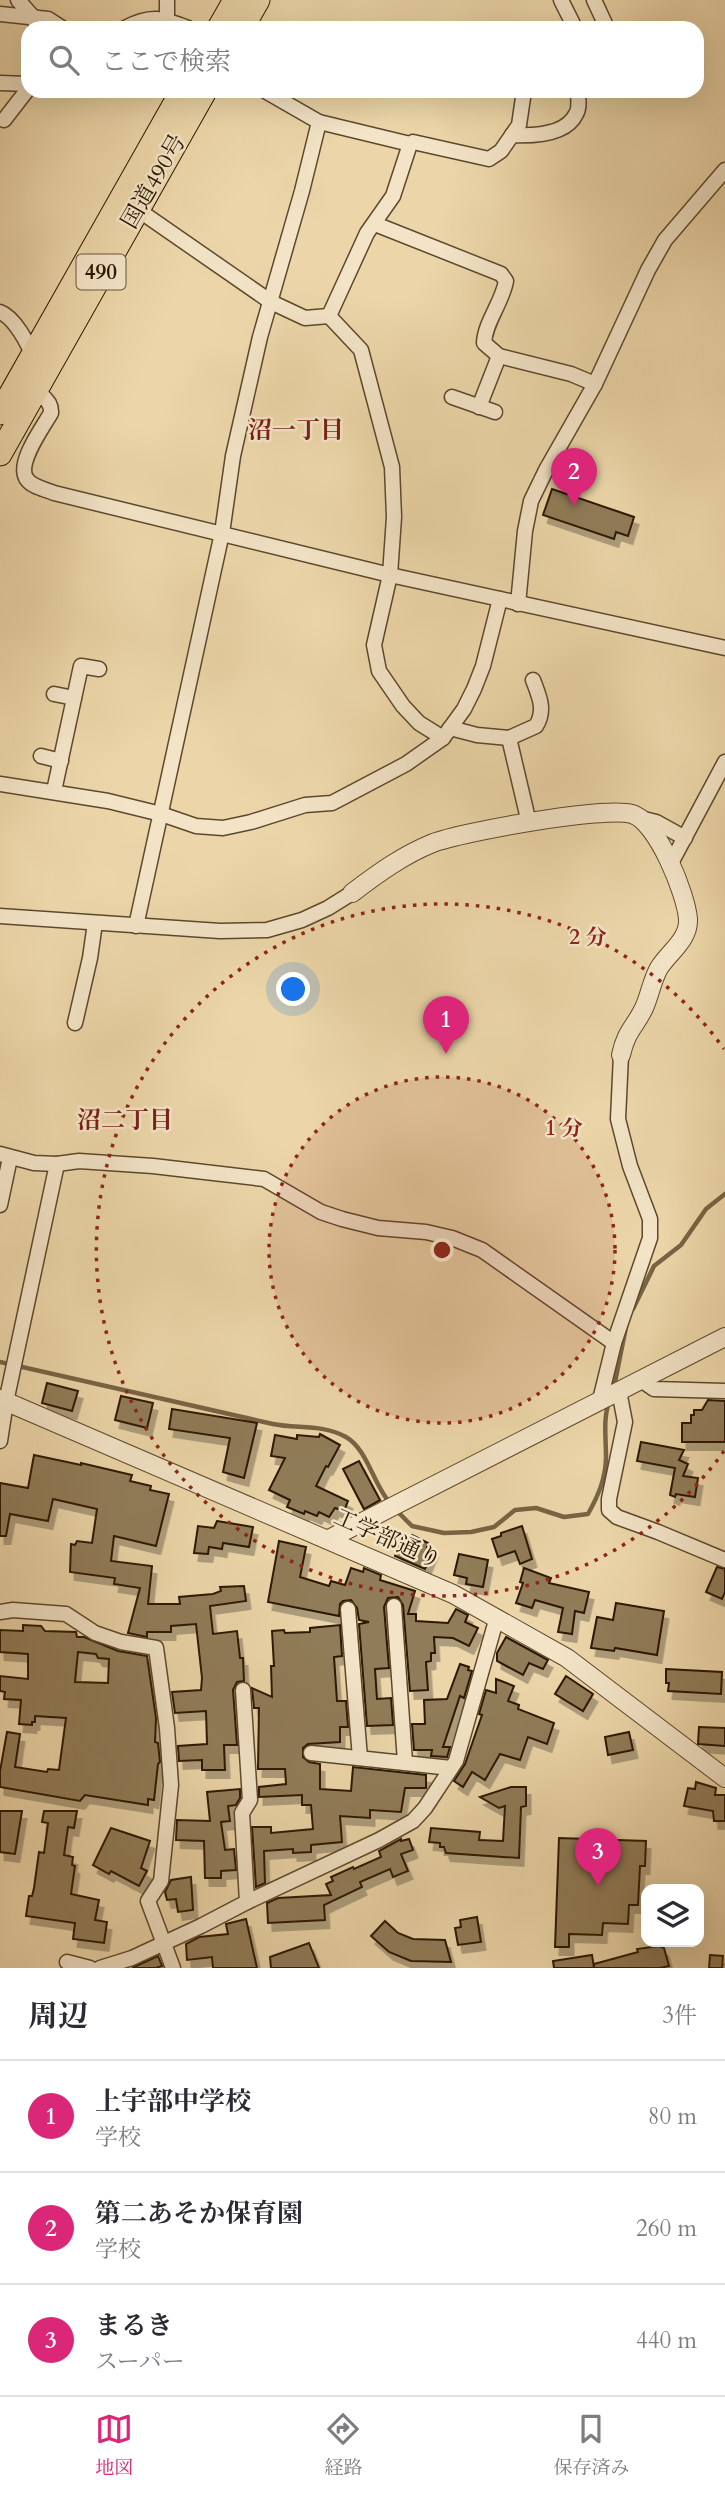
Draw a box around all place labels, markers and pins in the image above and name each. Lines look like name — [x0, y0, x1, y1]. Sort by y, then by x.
pin: 2 — [551, 448, 597, 506]
pin: 1 — [423, 996, 469, 1054]
centre of rings — [430, 1238, 454, 1262]
pin: 3 — [575, 1828, 621, 1886]

